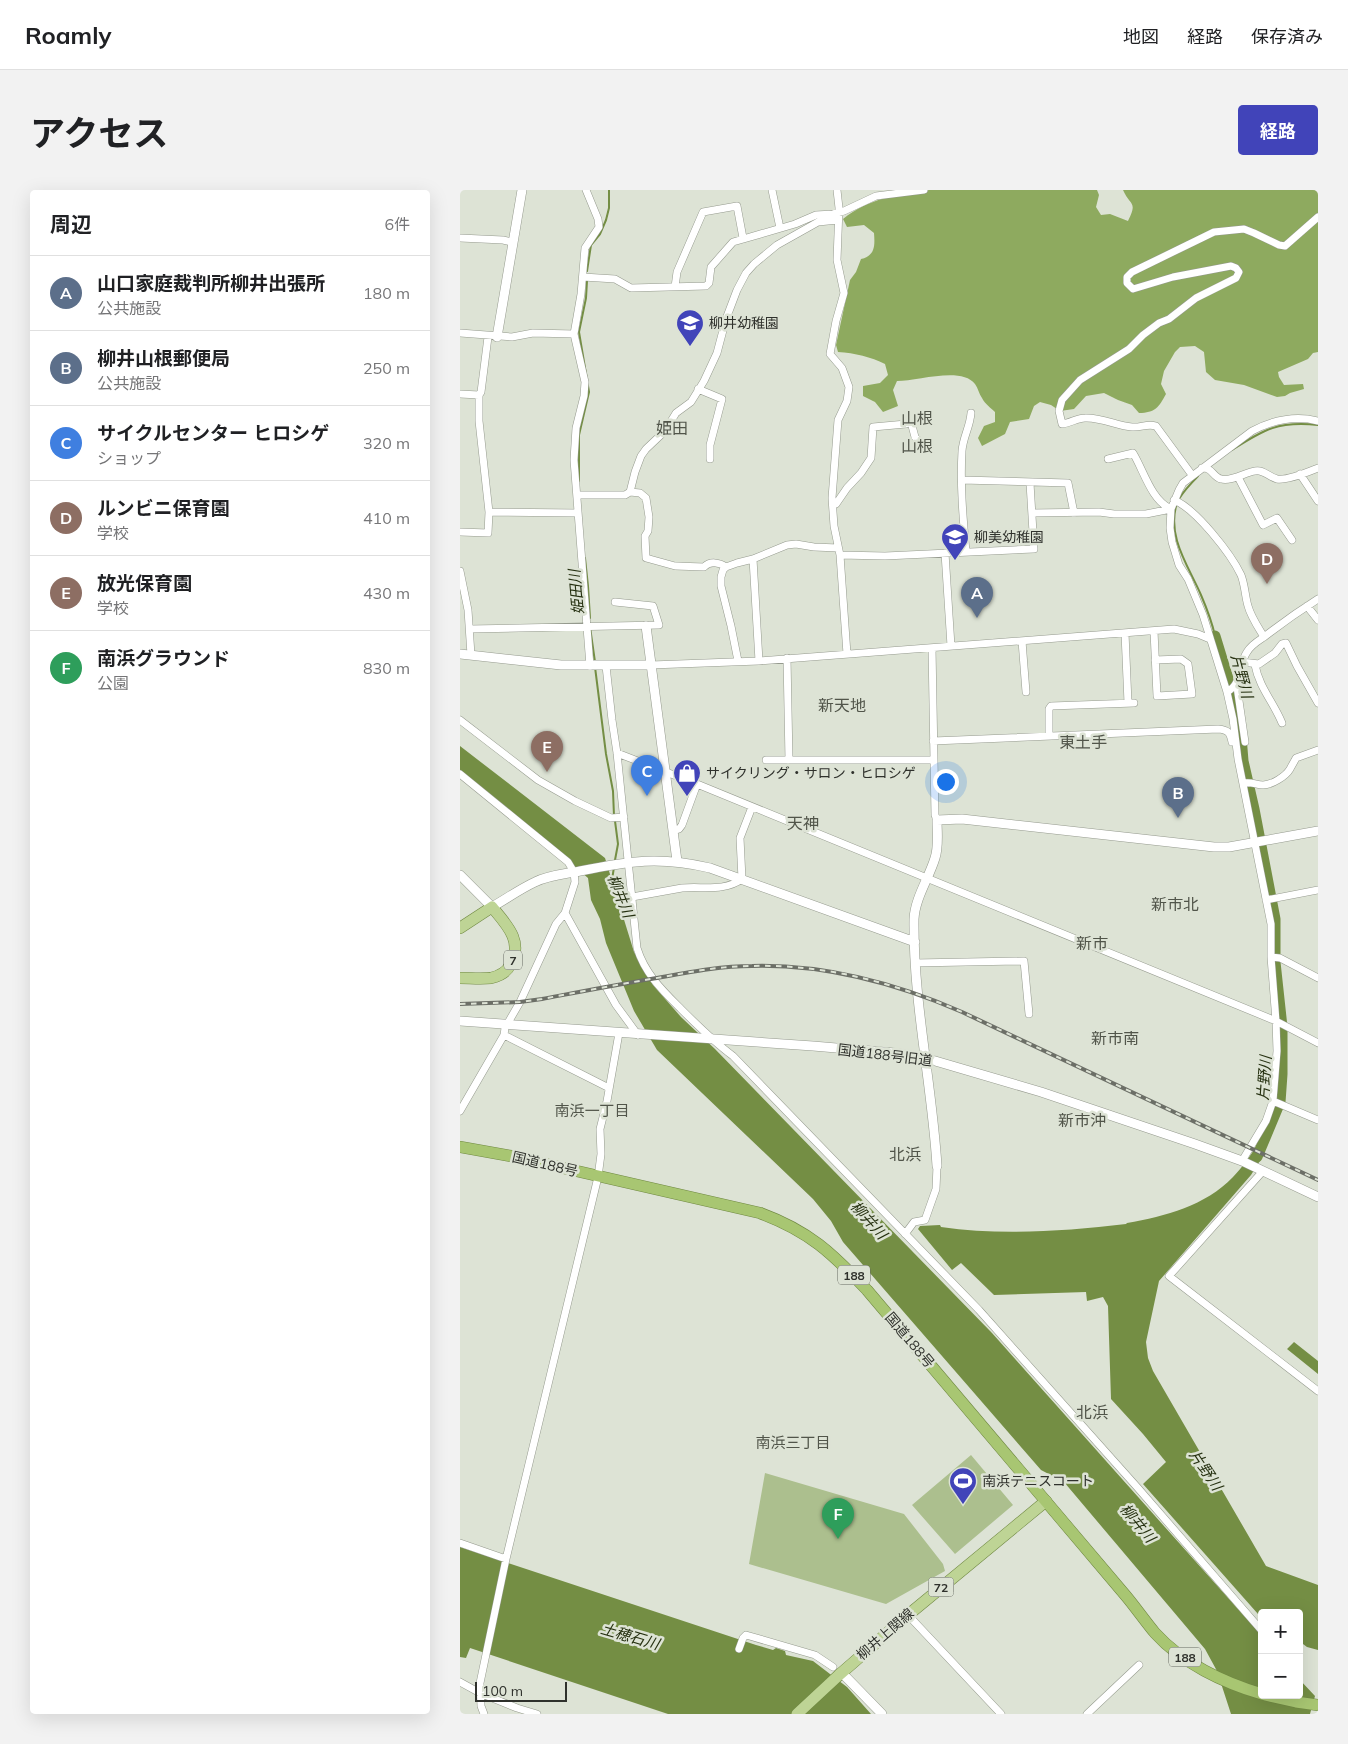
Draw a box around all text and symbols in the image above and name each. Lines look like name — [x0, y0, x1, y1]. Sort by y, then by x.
text: Roamly — [25, 20, 112, 50]
text: 地図 — [1123, 25, 1159, 48]
text: 経路 — [1187, 25, 1223, 48]
text: 保存済み — [1251, 25, 1323, 48]
button: 経路 — [1238, 105, 1318, 155]
text: アクセス — [30, 111, 168, 155]
text: 周辺 — [50, 211, 92, 237]
text: 6件 — [384, 214, 410, 234]
text: 山口家庭裁判所柳井出張所 — [97, 271, 325, 295]
text: A — [60, 283, 72, 303]
text: 180 m — [363, 283, 410, 303]
text: 公共施設 — [97, 298, 161, 318]
school or university icon: 柳井幼稚園 — [675, 308, 705, 347]
place label: 柳井幼稚園 — [709, 314, 779, 332]
text: 柳井山根郵便局 — [97, 346, 230, 370]
text: B — [60, 358, 72, 378]
text: 250 m — [363, 358, 410, 378]
text: 公共施設 — [97, 373, 161, 393]
district label: 山根 — [901, 408, 933, 428]
district label: 姫田 — [656, 418, 688, 438]
text: サイクルセンター ヒロシゲ — [97, 421, 329, 445]
text: C — [61, 433, 71, 453]
text: 320 m — [363, 433, 410, 453]
district label: 山根 — [901, 436, 933, 456]
text: ショップ — [97, 448, 161, 468]
text: ルンビニ保育園 — [97, 496, 230, 520]
text: D — [60, 508, 72, 528]
text: 410 m — [363, 508, 410, 528]
school or university icon: 柳美幼稚園 — [940, 522, 970, 561]
text: 学校 — [97, 523, 129, 543]
place label: 柳美幼稚園 — [974, 528, 1044, 546]
pin: D — [1251, 543, 1283, 584]
water label: 姫田川 — [564, 567, 587, 615]
text: 放光保育園 — [97, 571, 192, 595]
pin: A — [961, 577, 993, 618]
text: E — [61, 583, 71, 603]
text: 430 m — [363, 583, 410, 603]
text: 学校 — [97, 598, 129, 618]
text: 南浜グラウンド — [97, 646, 230, 670]
water label: 片野川 — [1227, 652, 1258, 702]
text: F — [61, 658, 71, 678]
text: 830 m — [363, 658, 410, 678]
text: 公園 — [97, 673, 129, 693]
district label: 新天地 — [818, 695, 866, 715]
pin: E — [531, 731, 563, 772]
district label: 東土手 — [1059, 732, 1107, 752]
pin: C — [631, 755, 663, 796]
shop icon: サイクリング・サロン・ヒロシゲ — [672, 758, 702, 797]
place label: サイクリング・サロン・ヒロシゲ — [706, 764, 916, 782]
your location — [933, 769, 959, 795]
pin: B — [1162, 777, 1194, 818]
district label: 天神 — [787, 813, 819, 833]
water label: 柳井川 — [604, 872, 639, 922]
district label: 新市北 — [1151, 894, 1199, 914]
district label: 新市 — [1076, 933, 1108, 953]
road number: 7 — [504, 950, 522, 970]
district label: 新市南 — [1091, 1028, 1139, 1048]
street label: 国道188号旧道 — [837, 1040, 933, 1070]
water label: 片野川 — [1253, 1053, 1275, 1101]
district label: 南浜一丁目 — [554, 1101, 630, 1120]
district label: 新市沖 — [1058, 1110, 1106, 1130]
district label: 北浜 — [889, 1144, 921, 1164]
street label: 国道188号 — [510, 1148, 580, 1180]
water label: 柳井川 — [847, 1197, 892, 1245]
road number: 188 — [838, 1266, 870, 1284]
street label: 国道188号 — [882, 1308, 938, 1372]
district label: 北浜 — [1076, 1402, 1108, 1422]
district label: 南浜三丁目 — [755, 1433, 831, 1452]
water label: 片野川 — [1186, 1446, 1228, 1496]
sports icon: 南浜テニスコート — [948, 1466, 978, 1505]
place label: 南浜テニスコート — [982, 1472, 1094, 1490]
pin: F — [822, 1498, 854, 1539]
water label: 柳井川 — [1116, 1500, 1161, 1548]
road number: 72 — [928, 1578, 954, 1596]
street label: 柳井上関線 — [853, 1604, 917, 1664]
map controls — [1258, 1609, 1303, 1699]
button: + — [1258, 1609, 1303, 1654]
water label: 土穂石川 — [599, 1619, 663, 1654]
road number: 188 — [1169, 1648, 1201, 1666]
button: − — [1258, 1654, 1303, 1699]
scale bar — [475, 1679, 568, 1702]
text: 100 m — [482, 1682, 523, 1700]

